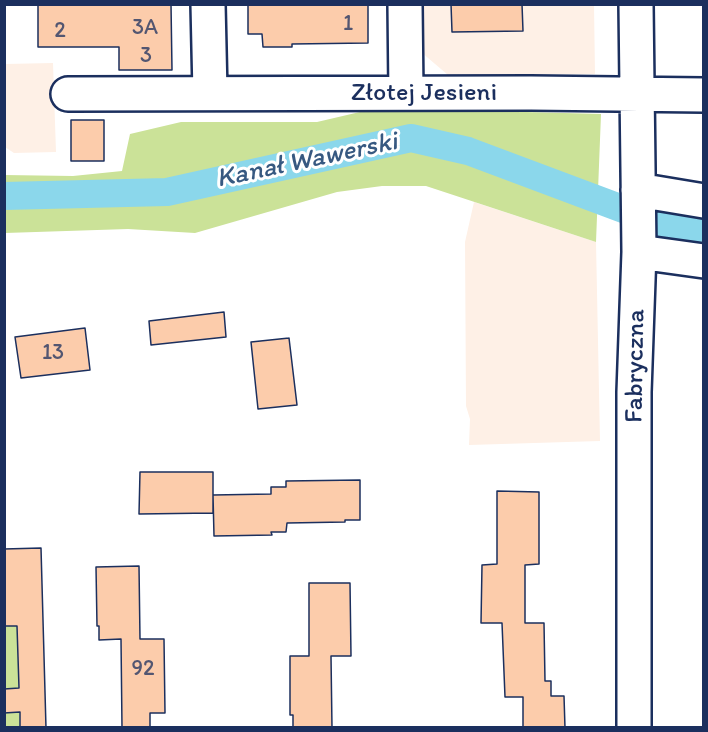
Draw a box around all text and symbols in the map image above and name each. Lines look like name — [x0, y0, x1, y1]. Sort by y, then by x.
house number: 1 — [343, 11, 353, 37]
house number: 3A — [132, 15, 158, 41]
house number: 2 — [54, 18, 66, 44]
house number: 3 — [140, 43, 152, 69]
street label: Złotej Jesieni — [351, 77, 497, 109]
water label: Kanał Wawerski — [214, 126, 400, 196]
street label: Fabryczna — [619, 309, 653, 423]
house number: 13 — [42, 340, 64, 366]
house number: 92 — [131, 656, 155, 682]

